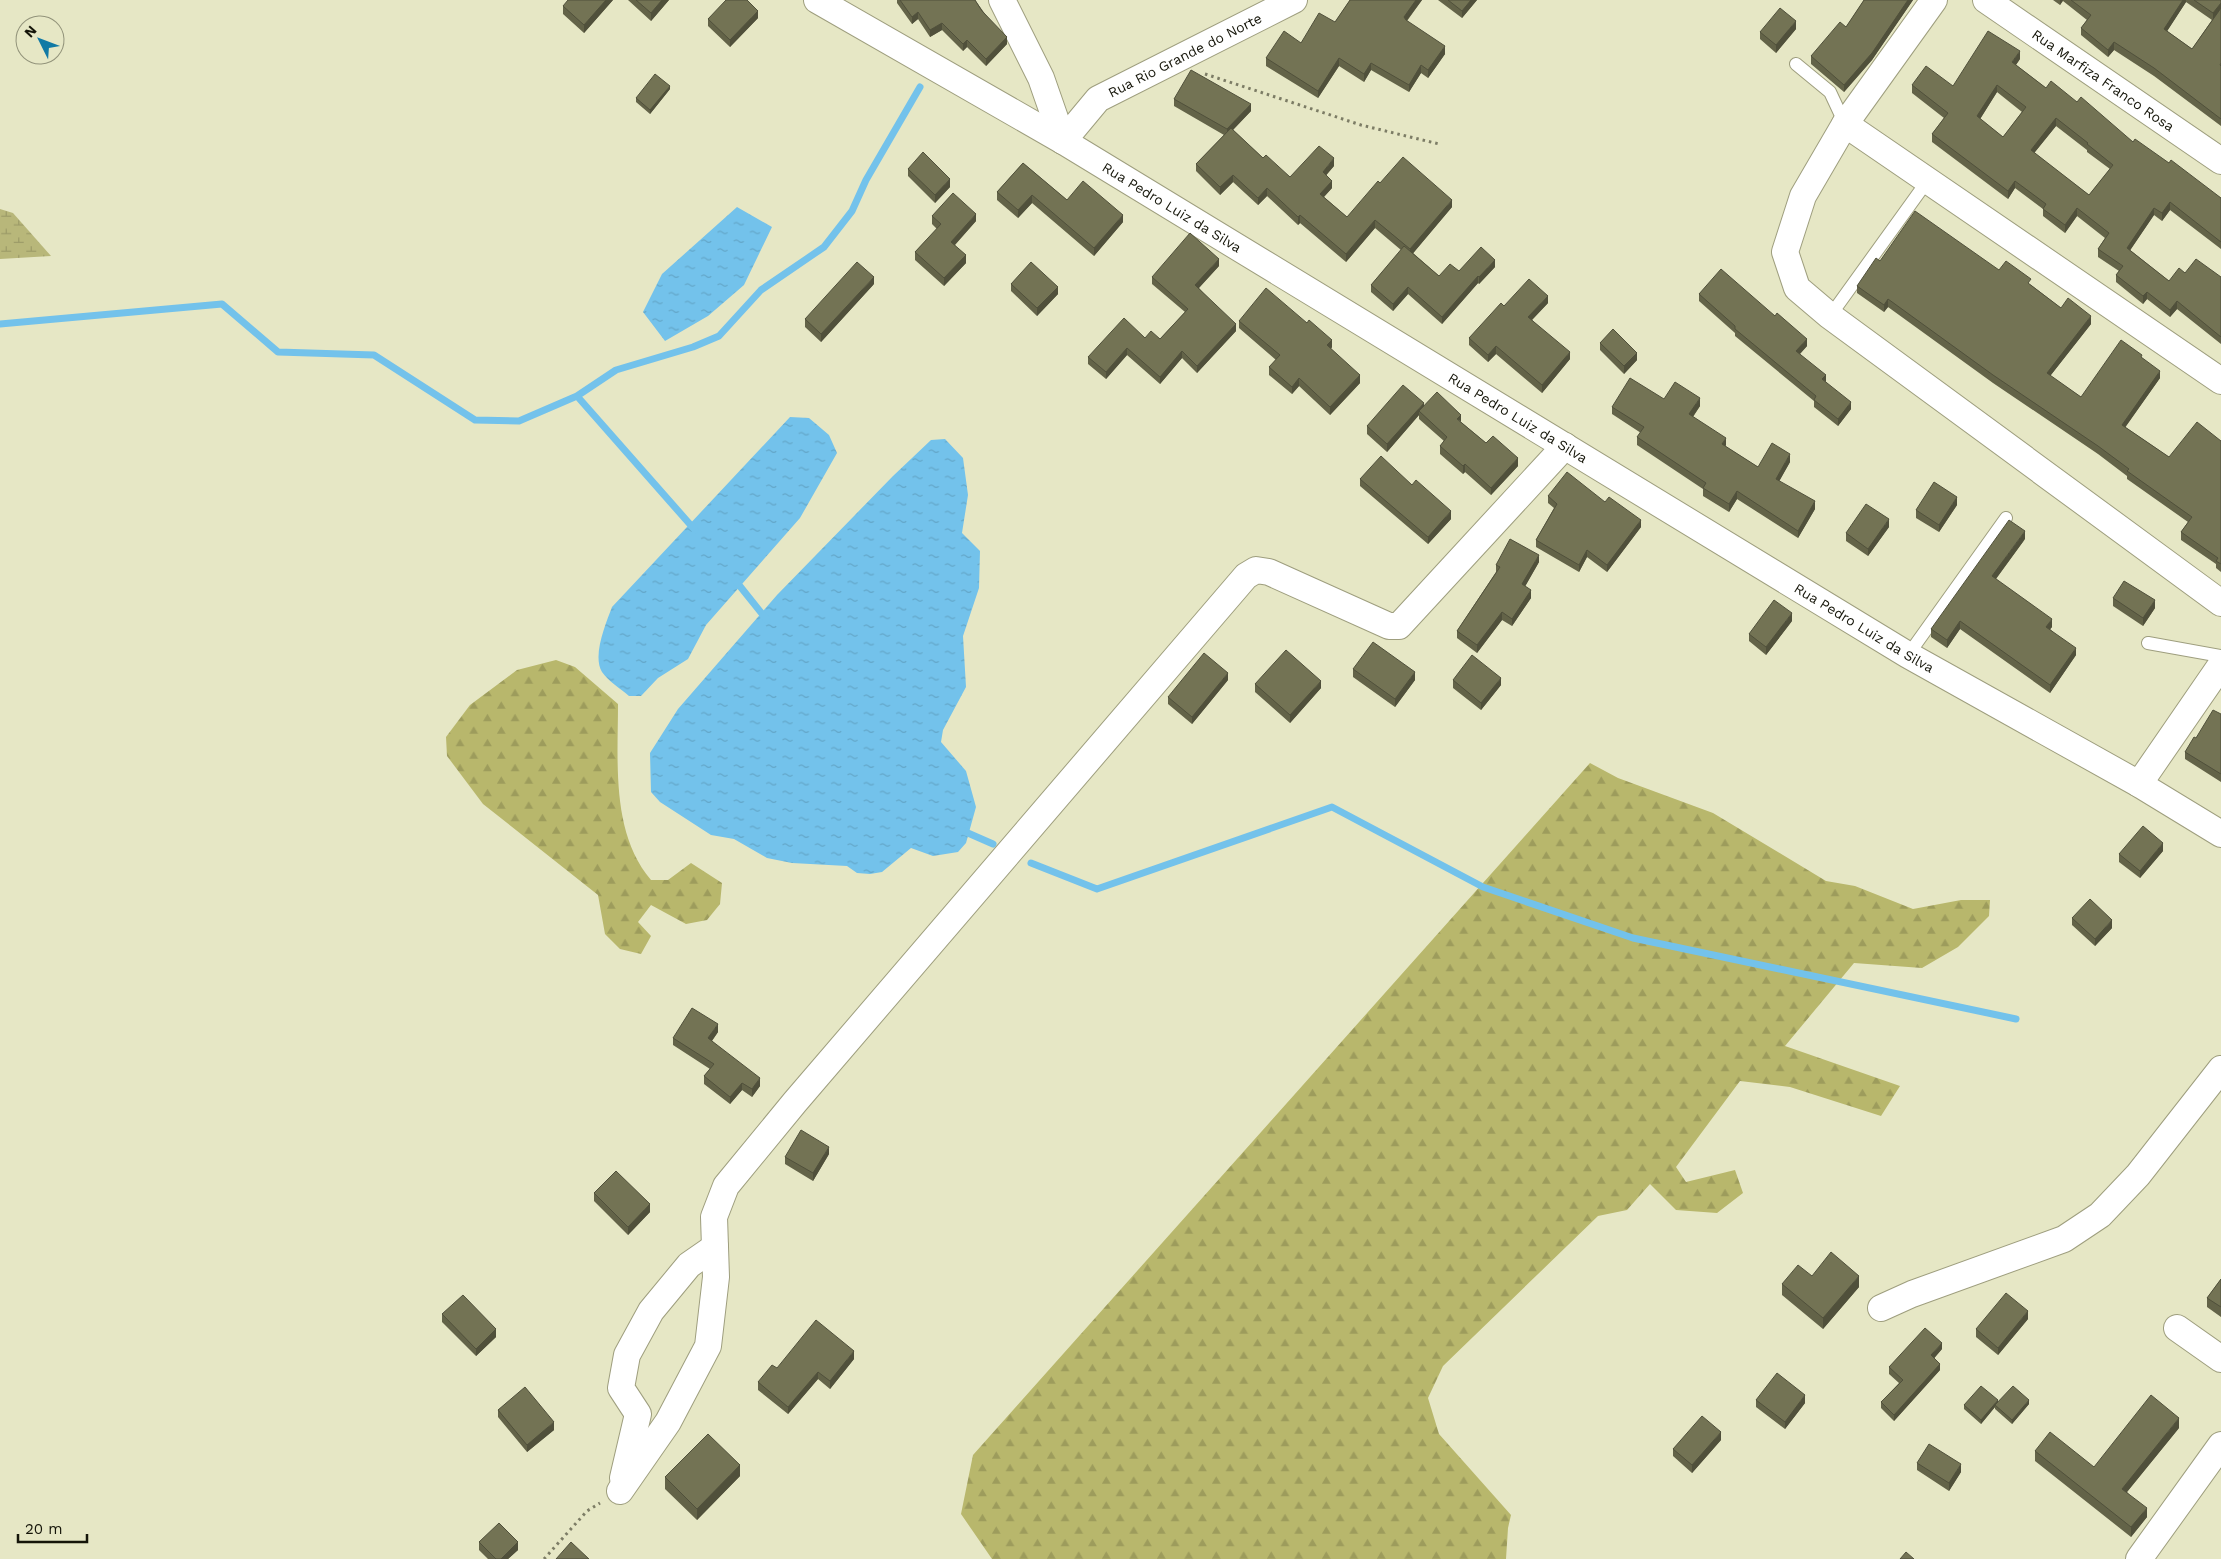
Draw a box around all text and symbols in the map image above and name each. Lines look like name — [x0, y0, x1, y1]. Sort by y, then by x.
street label: Rua Rio Grande do Norte — [1105, 10, 1264, 101]
north arrow — [15, 15, 65, 65]
text: N — [21, 22, 40, 41]
street label: Rua Marfiza Franco Rosa — [2029, 26, 2177, 135]
street label: Rua Pedro Luiz da Silva — [1099, 159, 1244, 256]
street label: Rua Pedro Luiz da Silva — [1445, 369, 1590, 466]
street label: Rua Pedro Luiz da Silva — [1791, 580, 1937, 676]
scale bar — [18, 1512, 86, 1544]
text: 20 m — [25, 1520, 63, 1538]

